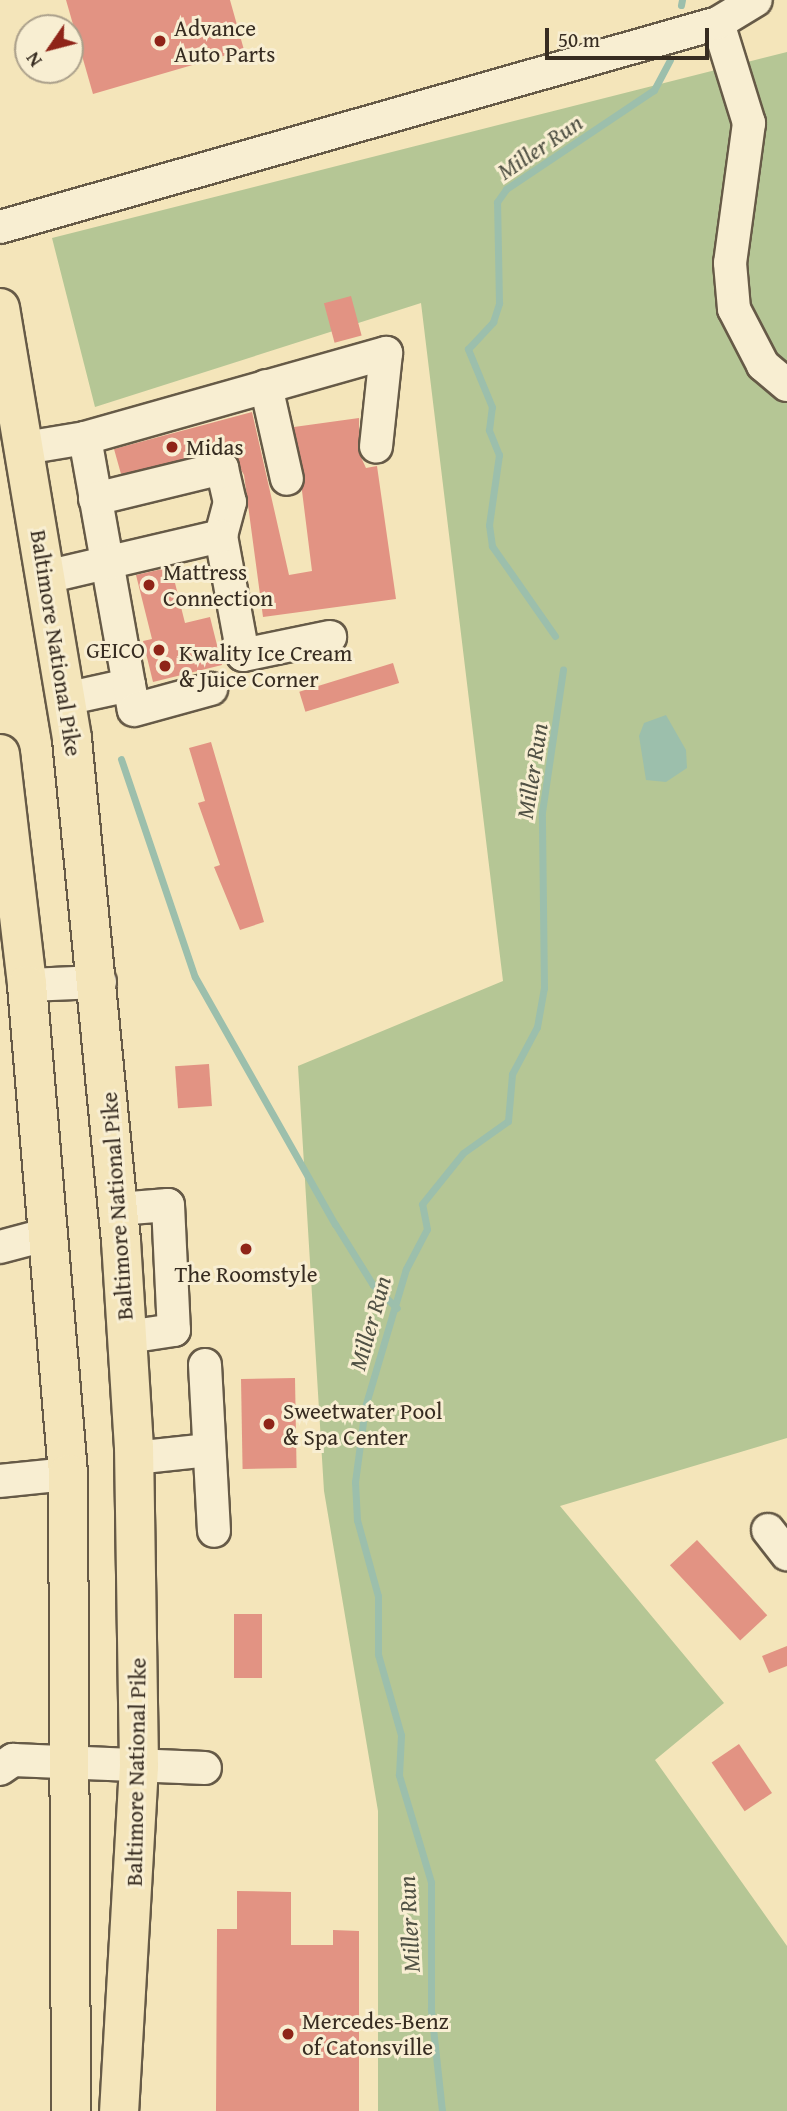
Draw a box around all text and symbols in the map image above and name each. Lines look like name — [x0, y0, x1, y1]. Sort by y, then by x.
north arrow — [14, 14, 84, 84]
place label: Advance Auto Parts — [174, 14, 275, 68]
scale bar — [549, 14, 714, 58]
text: 50 m — [558, 24, 600, 55]
marker: Advance Auto Parts — [152, 33, 168, 49]
text: N — [18, 47, 49, 73]
water label: Miller Run — [492, 108, 588, 186]
place label: Midas — [186, 433, 244, 461]
marker: Midas — [164, 439, 180, 455]
street label: Baltimore National Pike — [24, 528, 88, 758]
place label: Mattress Connection — [163, 558, 273, 612]
marker: Mattress Connection — [141, 577, 157, 593]
place label: GEICO — [86, 636, 145, 664]
place label: Kwality Ice Cream & Juice Corner — [179, 639, 352, 693]
marker: GEICO — [151, 642, 167, 658]
marker: Kwality Ice Cream & Juice Corner — [157, 658, 173, 674]
water label: Miller Run — [510, 721, 554, 821]
street label: Baltimore National Pike — [95, 1091, 139, 1321]
marker: The Roomstyle — [238, 1241, 254, 1257]
place label: The Roomstyle — [174, 1260, 318, 1288]
water label: Miller Run — [343, 1273, 397, 1373]
place label: Sweetwater Pool & Spa Center — [283, 1397, 442, 1451]
marker: Sweetwater Pool & Spa Center — [261, 1416, 277, 1432]
street label: Baltimore National Pike — [120, 1657, 152, 1887]
water label: Miller Run — [392, 1875, 426, 1973]
place label: Mercedes-Benz of Catonsville — [302, 2007, 449, 2061]
marker: Mercedes-Benz of Catonsville — [280, 2026, 296, 2042]

